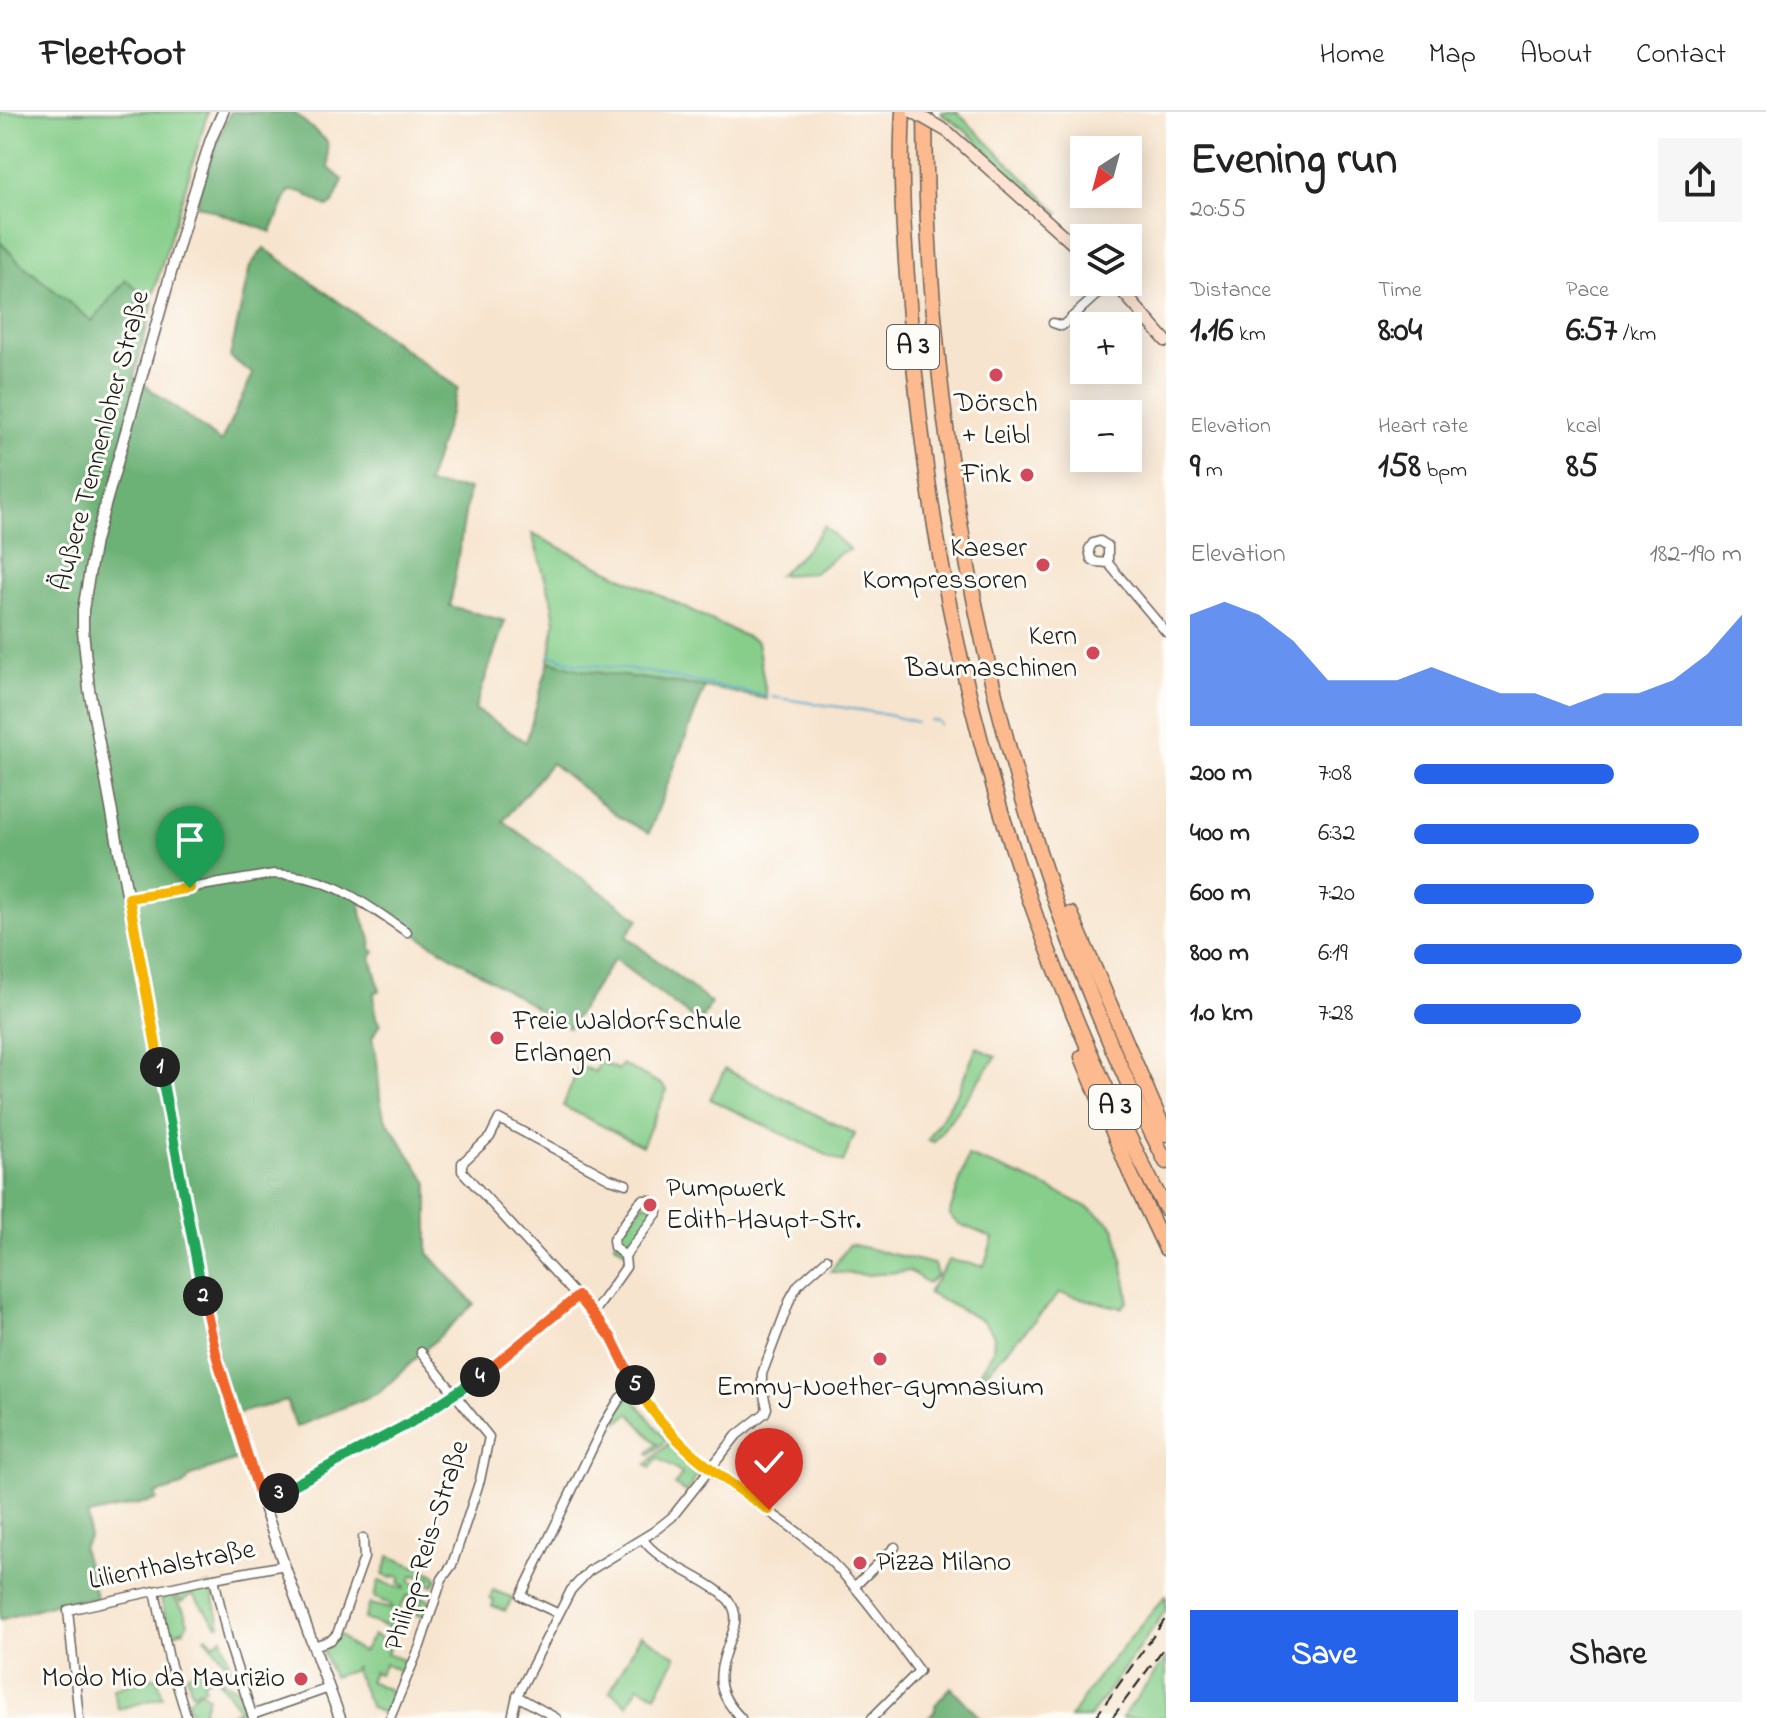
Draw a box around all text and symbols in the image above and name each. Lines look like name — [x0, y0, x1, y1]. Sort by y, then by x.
text: Fleetfoot — [40, 27, 185, 83]
text: Home — [1319, 35, 1385, 76]
text: Map — [1429, 35, 1476, 76]
text: About — [1520, 35, 1592, 76]
text: Contact — [1636, 35, 1726, 76]
text: Evening run — [1190, 129, 1397, 193]
north arrow — [1070, 136, 1142, 208]
map controls — [1070, 136, 1142, 472]
button: share — [1658, 138, 1742, 222]
text: 20:55 — [1190, 191, 1246, 229]
button: layers — [1070, 224, 1142, 296]
text: Distance — [1190, 275, 1271, 307]
text: Time — [1378, 275, 1422, 307]
text: Pace — [1566, 275, 1609, 307]
street label: Äußere Tennenloher Straße — [42, 286, 162, 596]
text: 1.16 — [1190, 307, 1234, 357]
text: 8:04 — [1378, 307, 1422, 357]
text: 6:57 — [1566, 307, 1617, 357]
button: + — [1070, 312, 1142, 384]
text: km — [1234, 319, 1266, 351]
text: /km — [1617, 319, 1656, 351]
road number: A 3 — [887, 325, 939, 369]
marker: Dörsch + Leibl — [987, 366, 1005, 384]
place label: Dörsch + Leibl — [953, 384, 1038, 457]
button: − — [1070, 400, 1142, 472]
text: Elevation — [1190, 411, 1271, 443]
text: Heart rate — [1378, 411, 1468, 443]
text: kcal — [1566, 411, 1601, 443]
text: 9 — [1190, 443, 1200, 493]
text: 158 — [1378, 443, 1421, 493]
text: 85 — [1566, 443, 1598, 493]
place label: Fink — [961, 455, 1012, 496]
text: m — [1200, 455, 1223, 487]
text: bpm — [1421, 455, 1467, 487]
marker: Fink — [1018, 466, 1036, 484]
place label: Kaeser Kompressoren — [863, 529, 1027, 602]
text: Elevation — [1190, 536, 1286, 574]
text: 182–190 m — [1650, 536, 1742, 574]
marker: Kaeser Kompressoren — [1034, 556, 1052, 574]
place label: Kern Baumaschinen — [904, 617, 1077, 690]
marker: Kern Baumaschinen — [1084, 644, 1102, 662]
text: 200 m — [1190, 755, 1252, 793]
text: 7:08 — [1318, 755, 1352, 793]
pin — [156, 806, 224, 888]
text: 400 m — [1190, 815, 1250, 853]
text: 6:32 — [1318, 815, 1355, 853]
icon: arrive — [168, 818, 212, 862]
text: 600 m — [1190, 875, 1251, 913]
text: 7:20 — [1318, 875, 1355, 913]
text: 800 m — [1190, 935, 1249, 973]
text: 6:19 — [1318, 935, 1348, 973]
text: 1.0 km — [1190, 995, 1253, 1033]
text: 7:28 — [1318, 995, 1354, 1033]
place label: Freie Waldorfschule Erlangen — [512, 1002, 742, 1075]
marker: Freie Waldorfschule Erlangen — [488, 1029, 506, 1047]
pin: 1 — [140, 1047, 180, 1087]
text: 1 — [157, 1051, 164, 1083]
road number: A 3 — [1089, 1085, 1141, 1129]
place label: Pumpwerk Edith-Haupt-Str. — [666, 1169, 861, 1242]
marker: Pumpwerk Edith-Haupt-Str. — [641, 1196, 659, 1214]
pin: 2 — [183, 1276, 223, 1316]
text: 2 — [198, 1280, 208, 1312]
marker: Emmy-Noether-Gymnasium — [871, 1350, 889, 1368]
pin: 4 — [460, 1357, 500, 1397]
text: 4 — [475, 1361, 485, 1393]
pin: 5 — [615, 1365, 655, 1405]
place label: Emmy-Noether-Gymnasium — [716, 1368, 1044, 1409]
text: 5 — [629, 1369, 641, 1401]
pin — [735, 1428, 803, 1510]
street label: Philipp-Reis-Straße — [375, 1435, 482, 1657]
icon: check — [747, 1440, 791, 1484]
pin: 3 — [259, 1473, 299, 1513]
text: 3 — [274, 1477, 284, 1509]
street label: Lilienthalstraße — [85, 1530, 259, 1602]
place label: Pizza Milano — [876, 1543, 1011, 1584]
marker: Pizza Milano — [851, 1554, 869, 1572]
button: Save — [1190, 1610, 1458, 1702]
button: Share — [1474, 1610, 1742, 1702]
place label: Modo Mio da Maurizio — [42, 1659, 285, 1700]
marker: Modo Mio da Maurizio — [292, 1670, 310, 1688]

